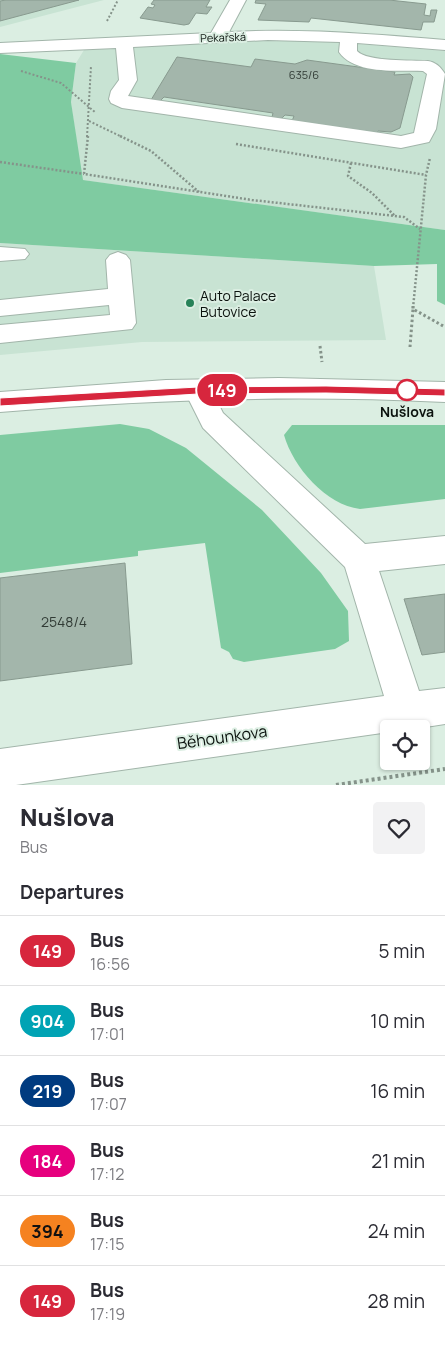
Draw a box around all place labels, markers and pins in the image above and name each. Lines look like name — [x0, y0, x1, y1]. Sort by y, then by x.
place label: Auto Palace Butovice — [200, 286, 276, 321]
marker: Auto Palace Butovice — [184, 297, 196, 309]
marker: Nušlova — [396, 379, 418, 401]
place label: Nušlova — [380, 402, 434, 421]

